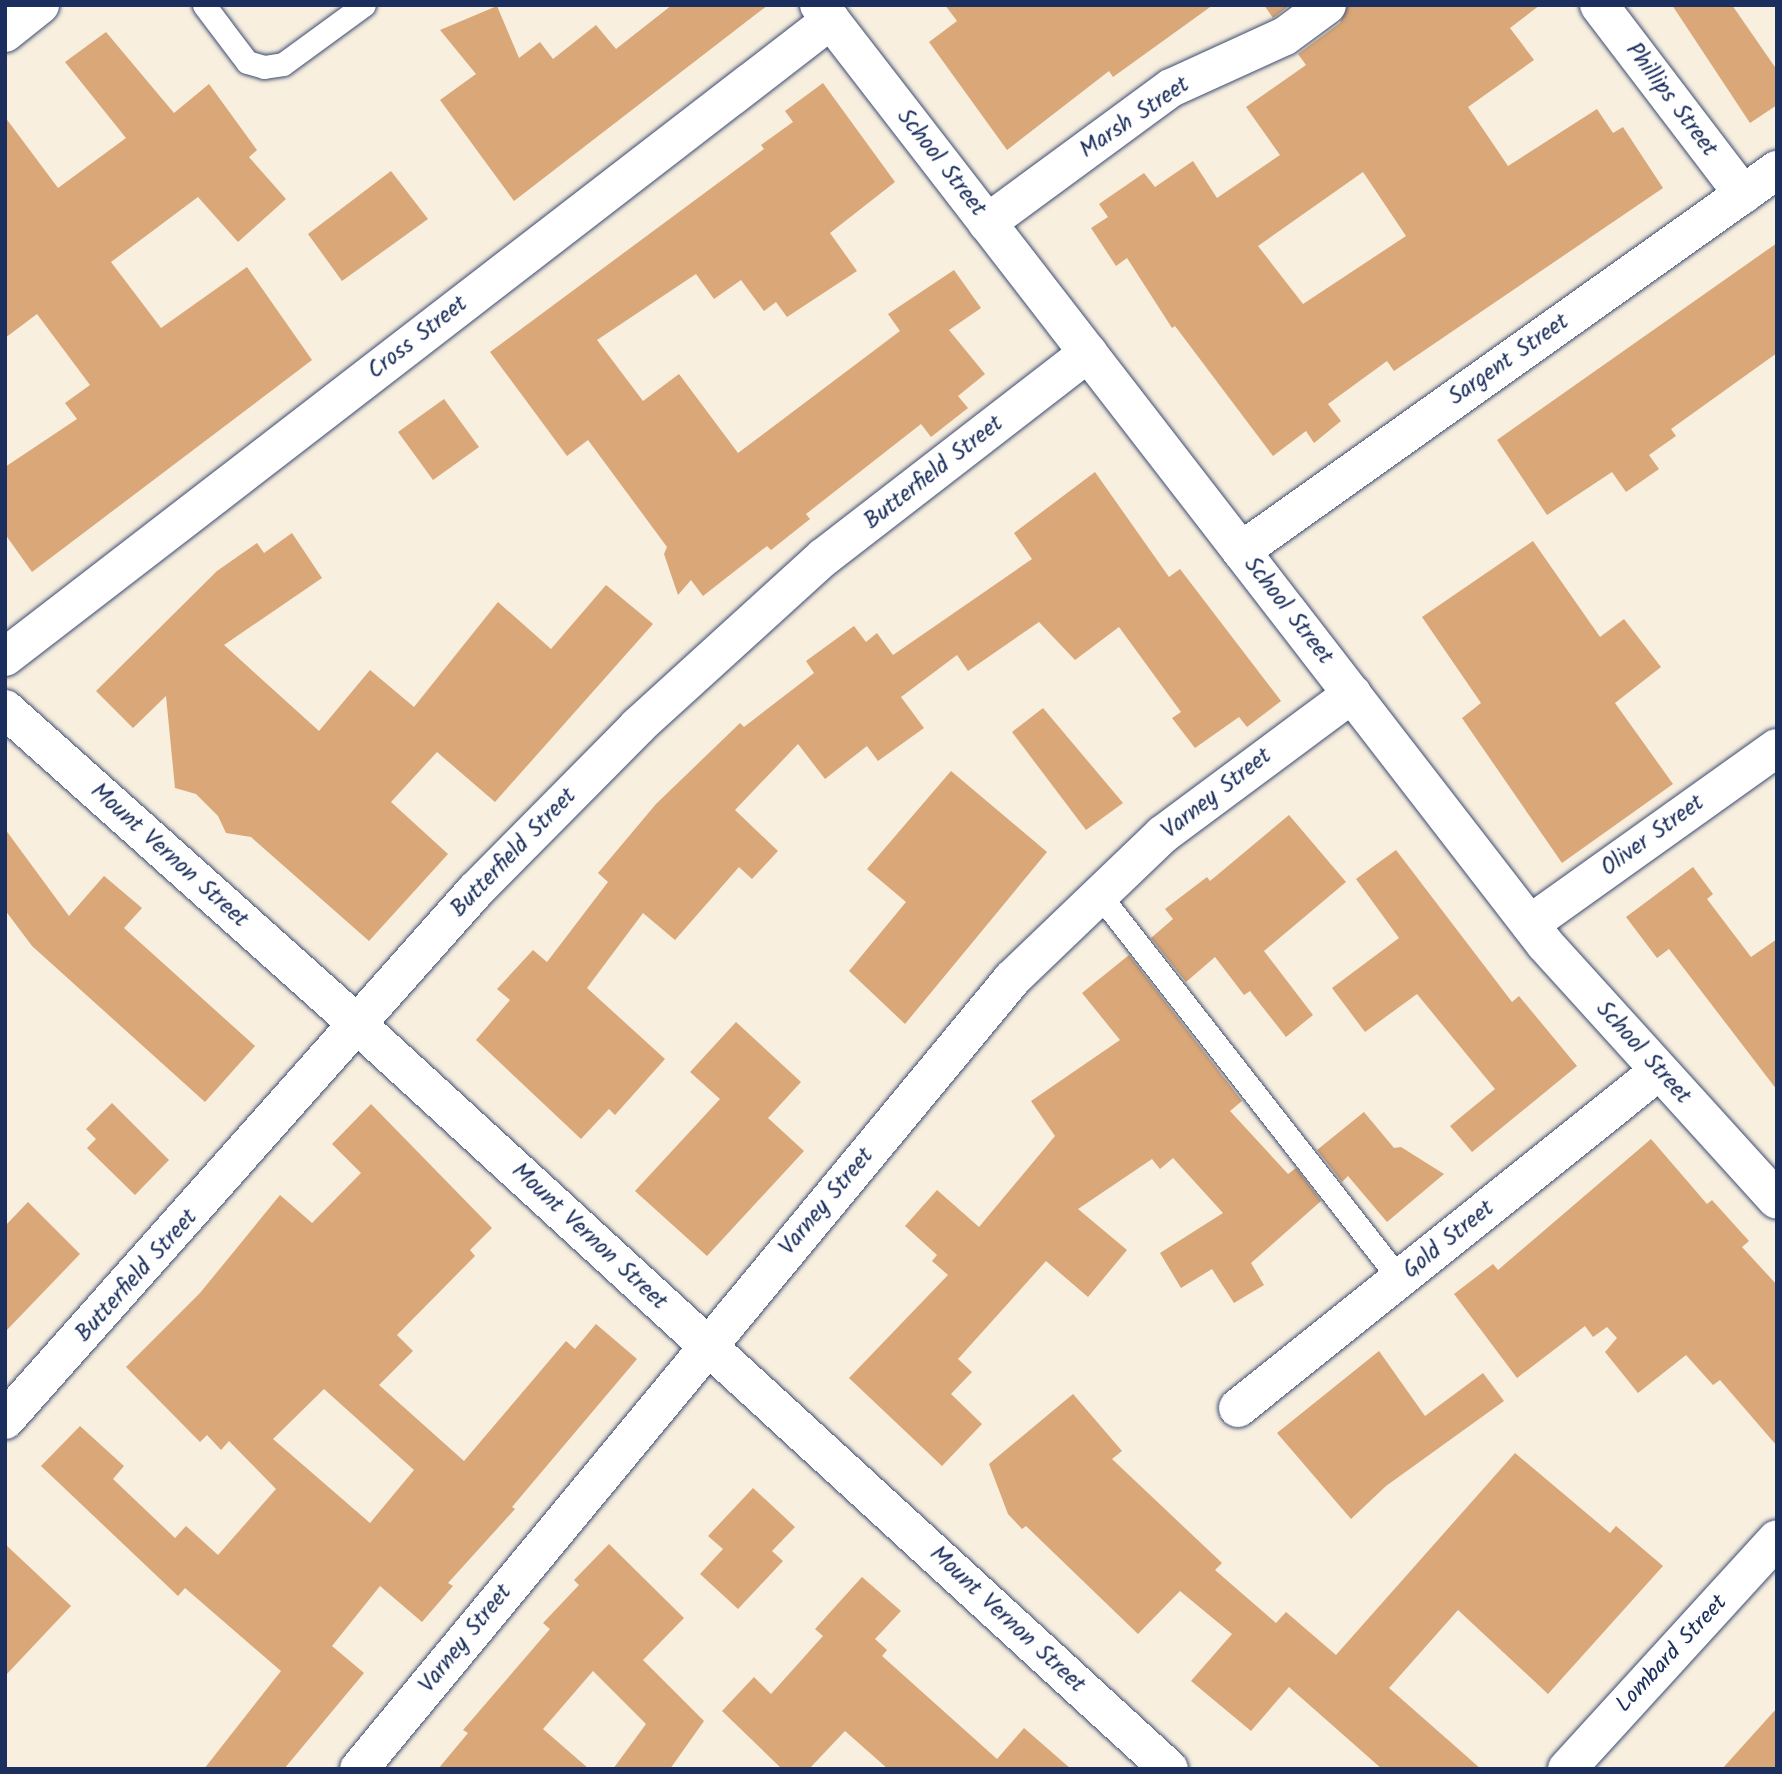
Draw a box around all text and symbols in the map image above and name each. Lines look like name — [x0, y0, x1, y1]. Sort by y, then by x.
street label: Phillips Street — [1619, 38, 1723, 162]
street label: Marsh Street — [1075, 71, 1195, 165]
street label: School Street — [890, 104, 992, 222]
street label: Cross Street — [363, 291, 473, 385]
street label: Sargent Street — [1443, 308, 1575, 412]
street label: Butterfield Street — [859, 410, 1009, 536]
street label: School Street — [1237, 552, 1339, 670]
street label: Varney Street — [1157, 743, 1277, 845]
street label: Mount Vernon Street — [84, 778, 254, 934]
street label: Butterfield Street — [446, 783, 582, 923]
street label: Oliver Street — [1596, 789, 1710, 883]
street label: School Street — [1590, 996, 1696, 1110]
street label: Varney Street — [774, 1143, 880, 1261]
street label: Mount Vernon Street — [505, 1158, 673, 1316]
street label: Gold Street — [1398, 1195, 1500, 1285]
street label: Butterfield Street — [70, 1204, 204, 1348]
street label: Mount Vernon Street — [923, 1541, 1091, 1699]
street label: Varney Street — [414, 1579, 518, 1699]
street label: Lombard Street — [1610, 1589, 1734, 1719]

